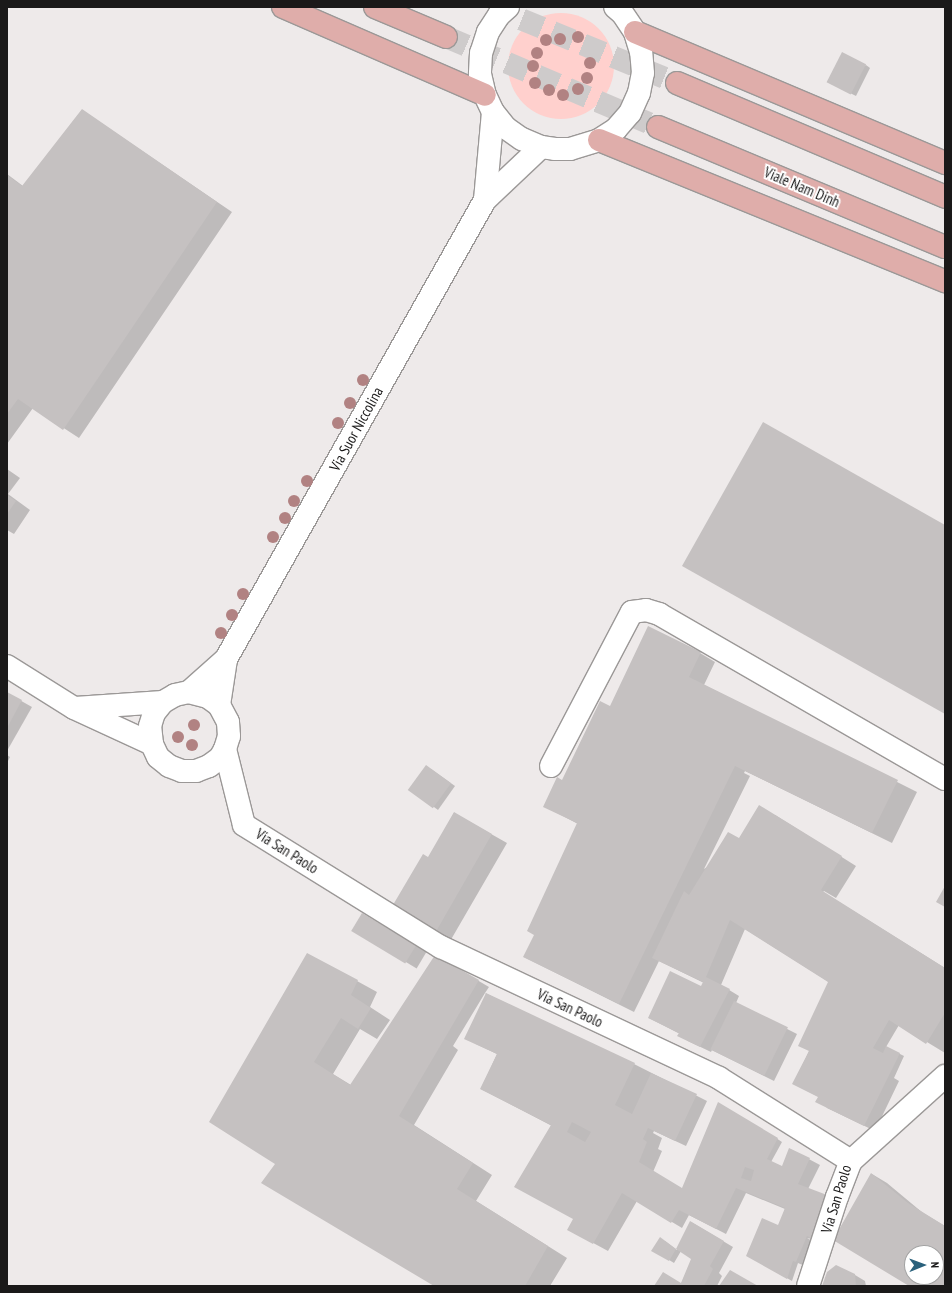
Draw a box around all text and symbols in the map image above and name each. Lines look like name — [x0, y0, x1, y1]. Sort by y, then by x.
street label: Viale Nam Dinh — [761, 163, 843, 211]
street label: Via Suor Niccolina — [325, 384, 387, 474]
street label: Via San Paolo — [252, 825, 322, 877]
street label: Via San Paolo — [534, 985, 606, 1031]
street label: Via San Paolo — [817, 1163, 855, 1235]
north arrow — [904, 1245, 944, 1285]
text: N — [928, 1262, 942, 1268]

